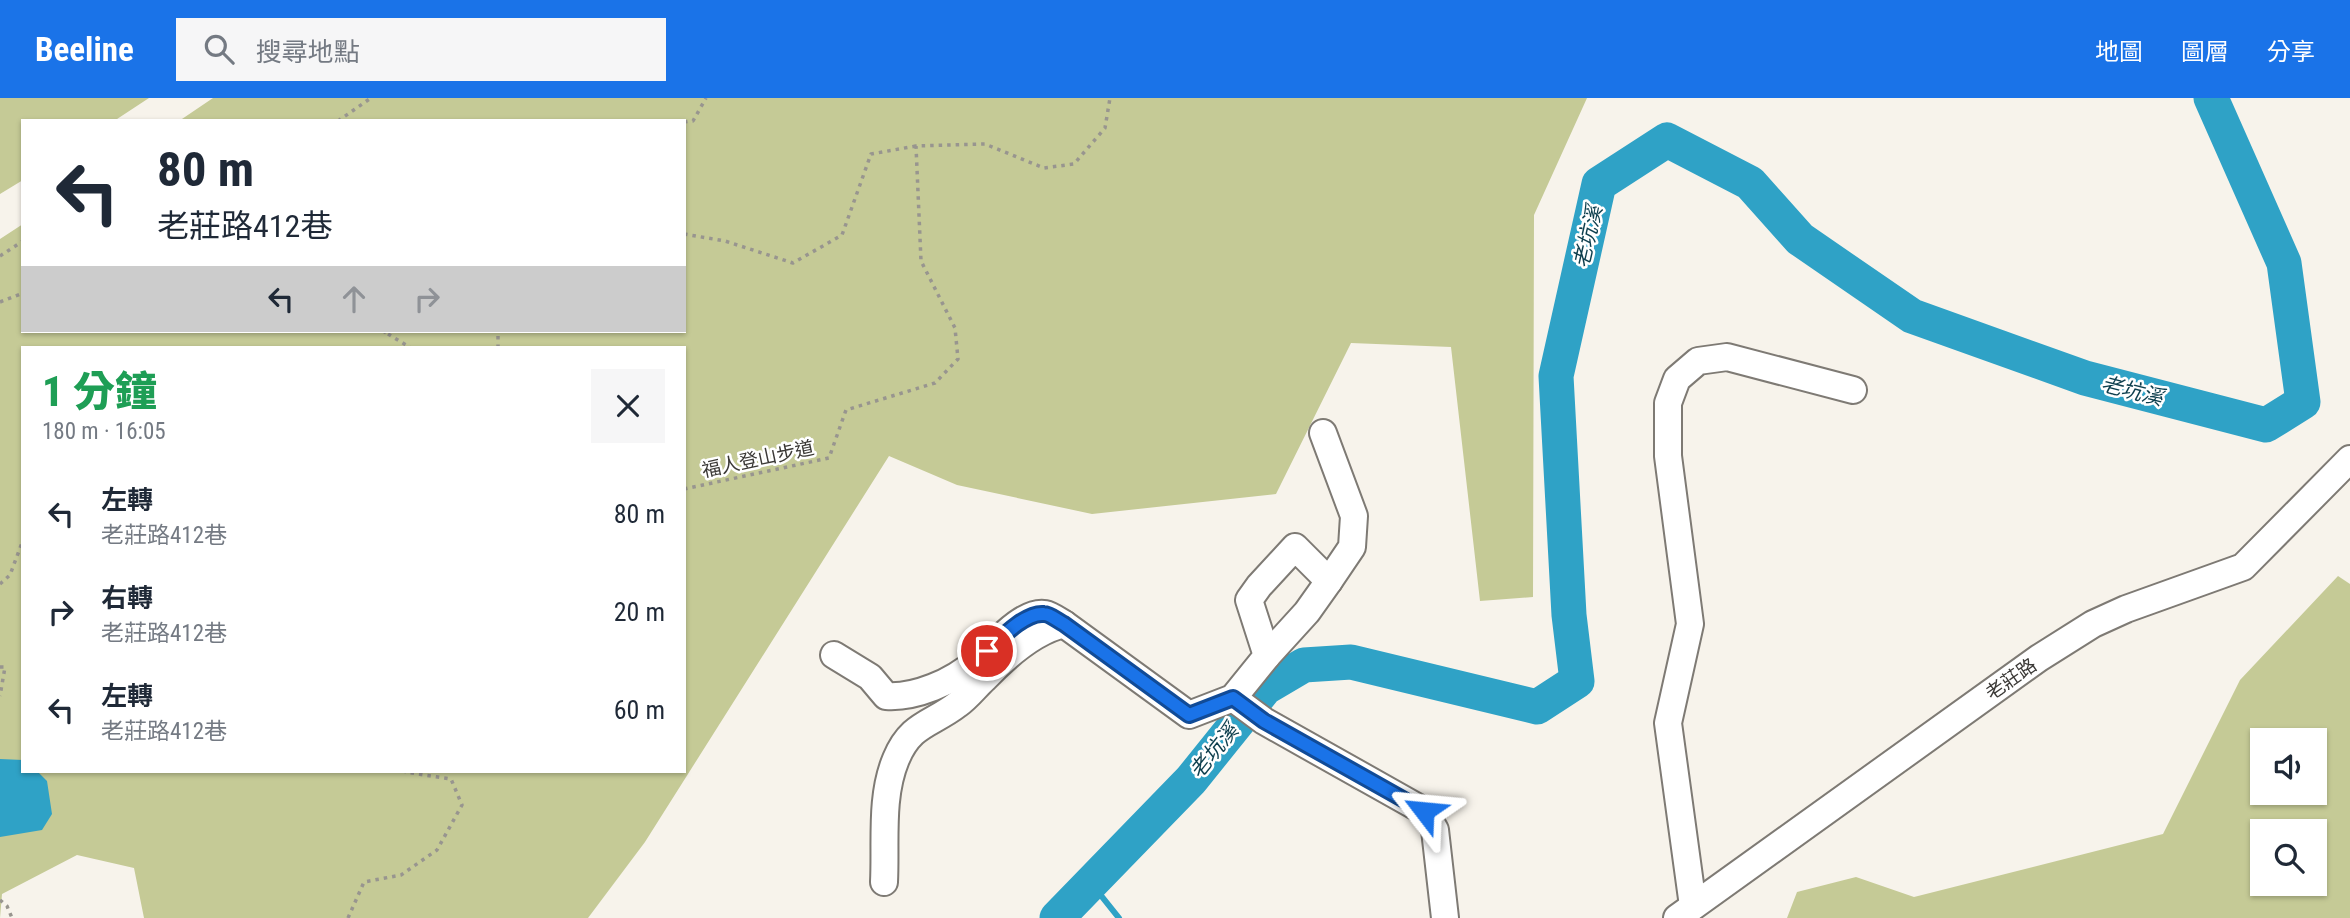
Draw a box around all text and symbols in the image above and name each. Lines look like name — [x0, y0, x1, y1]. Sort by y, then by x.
search box — [176, 18, 666, 81]
text: Beeline — [35, 30, 134, 69]
icon: search — [200, 30, 238, 68]
text: 搜尋地點 — [256, 37, 360, 67]
text: 地圖 — [2095, 38, 2143, 66]
text: 圖層 — [2181, 38, 2229, 66]
text: 分享 — [2267, 38, 2315, 66]
text: 80 m — [157, 141, 254, 198]
icon: left — [42, 147, 133, 238]
water label: 老坑溪 — [1569, 201, 1607, 270]
text: 老莊路412巷 — [157, 207, 332, 245]
icon: left — [262, 280, 300, 318]
icon: ahead — [335, 280, 373, 318]
icon: right — [408, 280, 446, 318]
text: 1 分鐘 — [42, 367, 157, 416]
button: close — [591, 369, 665, 443]
water label: 老坑溪 — [2099, 372, 2168, 411]
text: 180 m · 16:05 — [42, 418, 166, 445]
street label: 福人登山步道 — [700, 436, 816, 482]
text: 左轉 — [101, 485, 153, 515]
icon: left — [42, 495, 80, 533]
text: 80 m — [614, 499, 665, 529]
text: 老莊路412巷 — [101, 522, 227, 549]
text: 右轉 — [101, 583, 153, 613]
icon: right — [42, 593, 80, 631]
text: 20 m — [614, 597, 665, 627]
text: 老莊路412巷 — [101, 620, 227, 647]
pin — [957, 621, 1017, 681]
icon: arrive — [968, 632, 1006, 670]
street label: 老莊路 — [1981, 653, 2041, 705]
text: 左轉 — [101, 681, 153, 711]
icon: left — [42, 691, 80, 729]
text: 60 m — [614, 695, 665, 725]
water label: 老坑溪 — [1185, 717, 1245, 783]
text: 老莊路412巷 — [101, 718, 227, 745]
map controls — [2250, 728, 2327, 896]
button: sound — [2250, 728, 2327, 805]
position arrow — [1387, 774, 1461, 848]
button: search — [2250, 819, 2327, 896]

